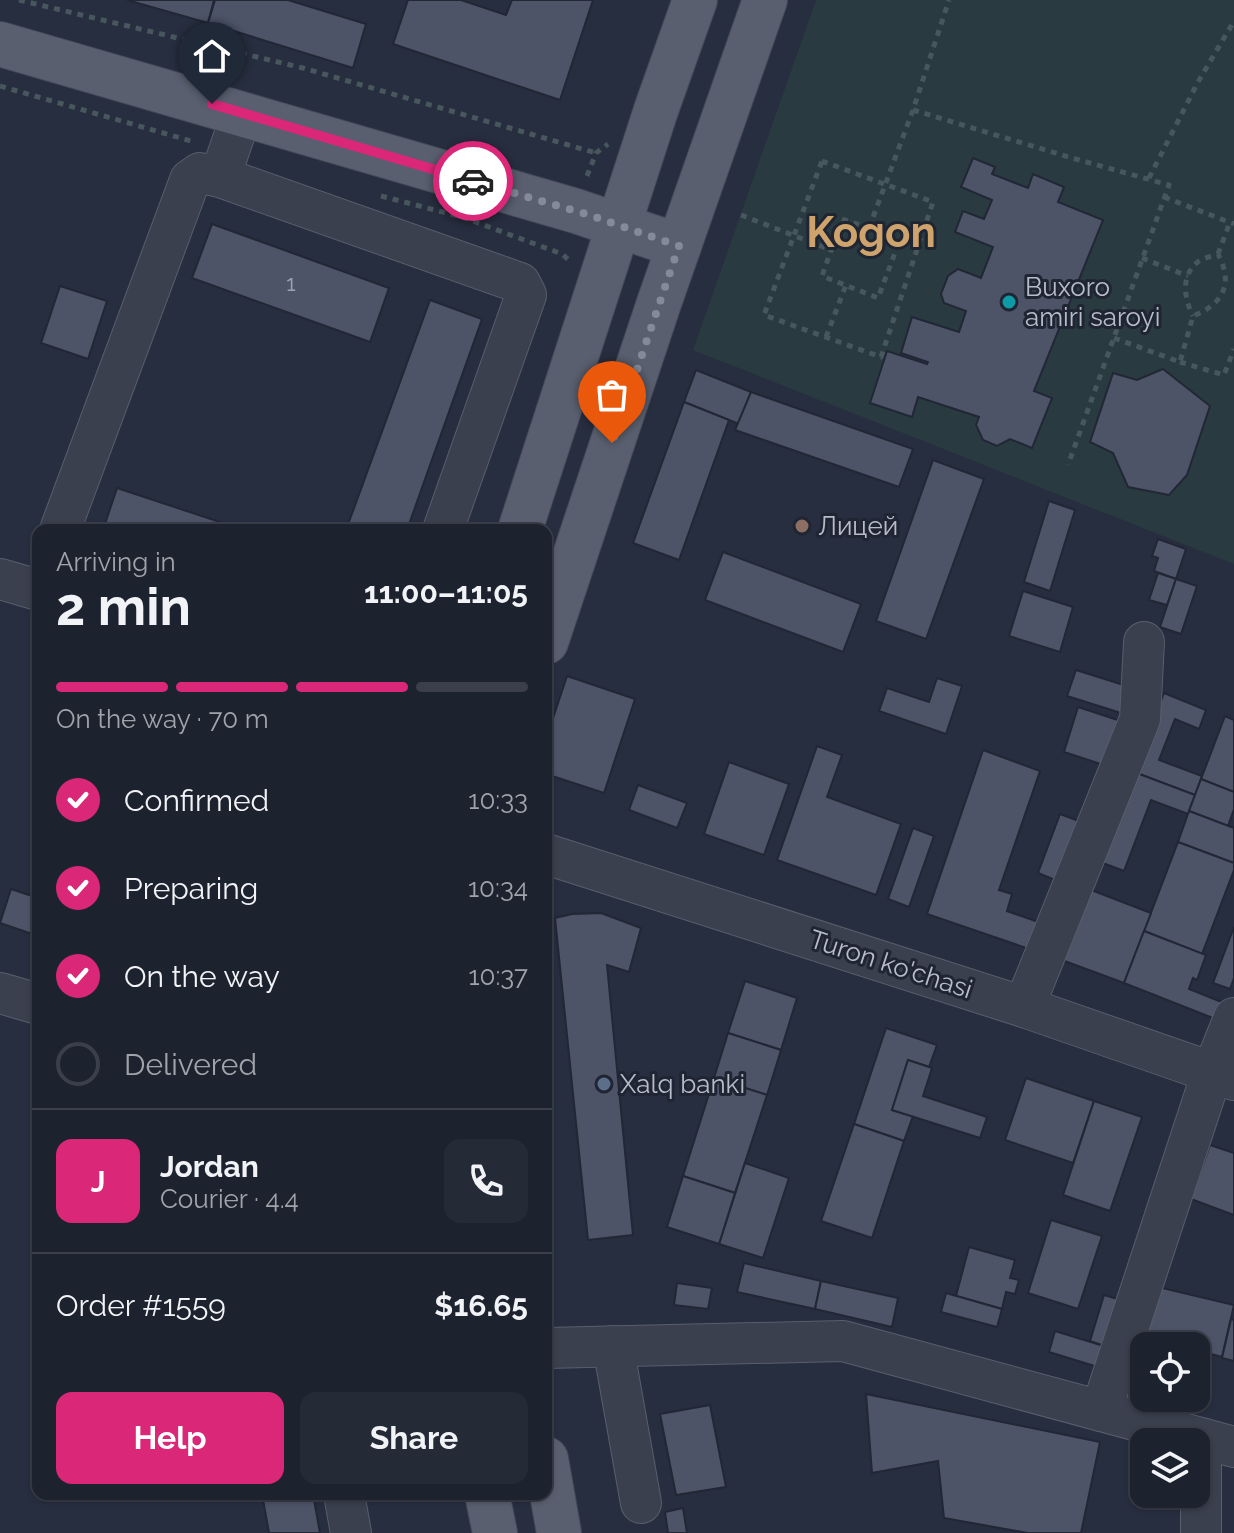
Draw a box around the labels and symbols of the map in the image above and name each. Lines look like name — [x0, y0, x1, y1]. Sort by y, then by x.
pin — [178, 22, 246, 104]
courier — [433, 141, 513, 221]
district label: Kogon — [806, 208, 936, 257]
house number: 1 — [286, 270, 296, 296]
place label: Buxoro amiri saroyi — [1025, 272, 1160, 332]
marker: Buxoro amiri saroyi — [1000, 293, 1018, 311]
pin — [578, 361, 646, 443]
place label: Лицей — [818, 511, 898, 541]
marker: Лицей — [793, 517, 811, 535]
street label: Turon ko'chasi — [806, 924, 976, 1004]
place label: Xalq banki — [620, 1069, 745, 1099]
marker: Xalq banki — [595, 1075, 613, 1093]

